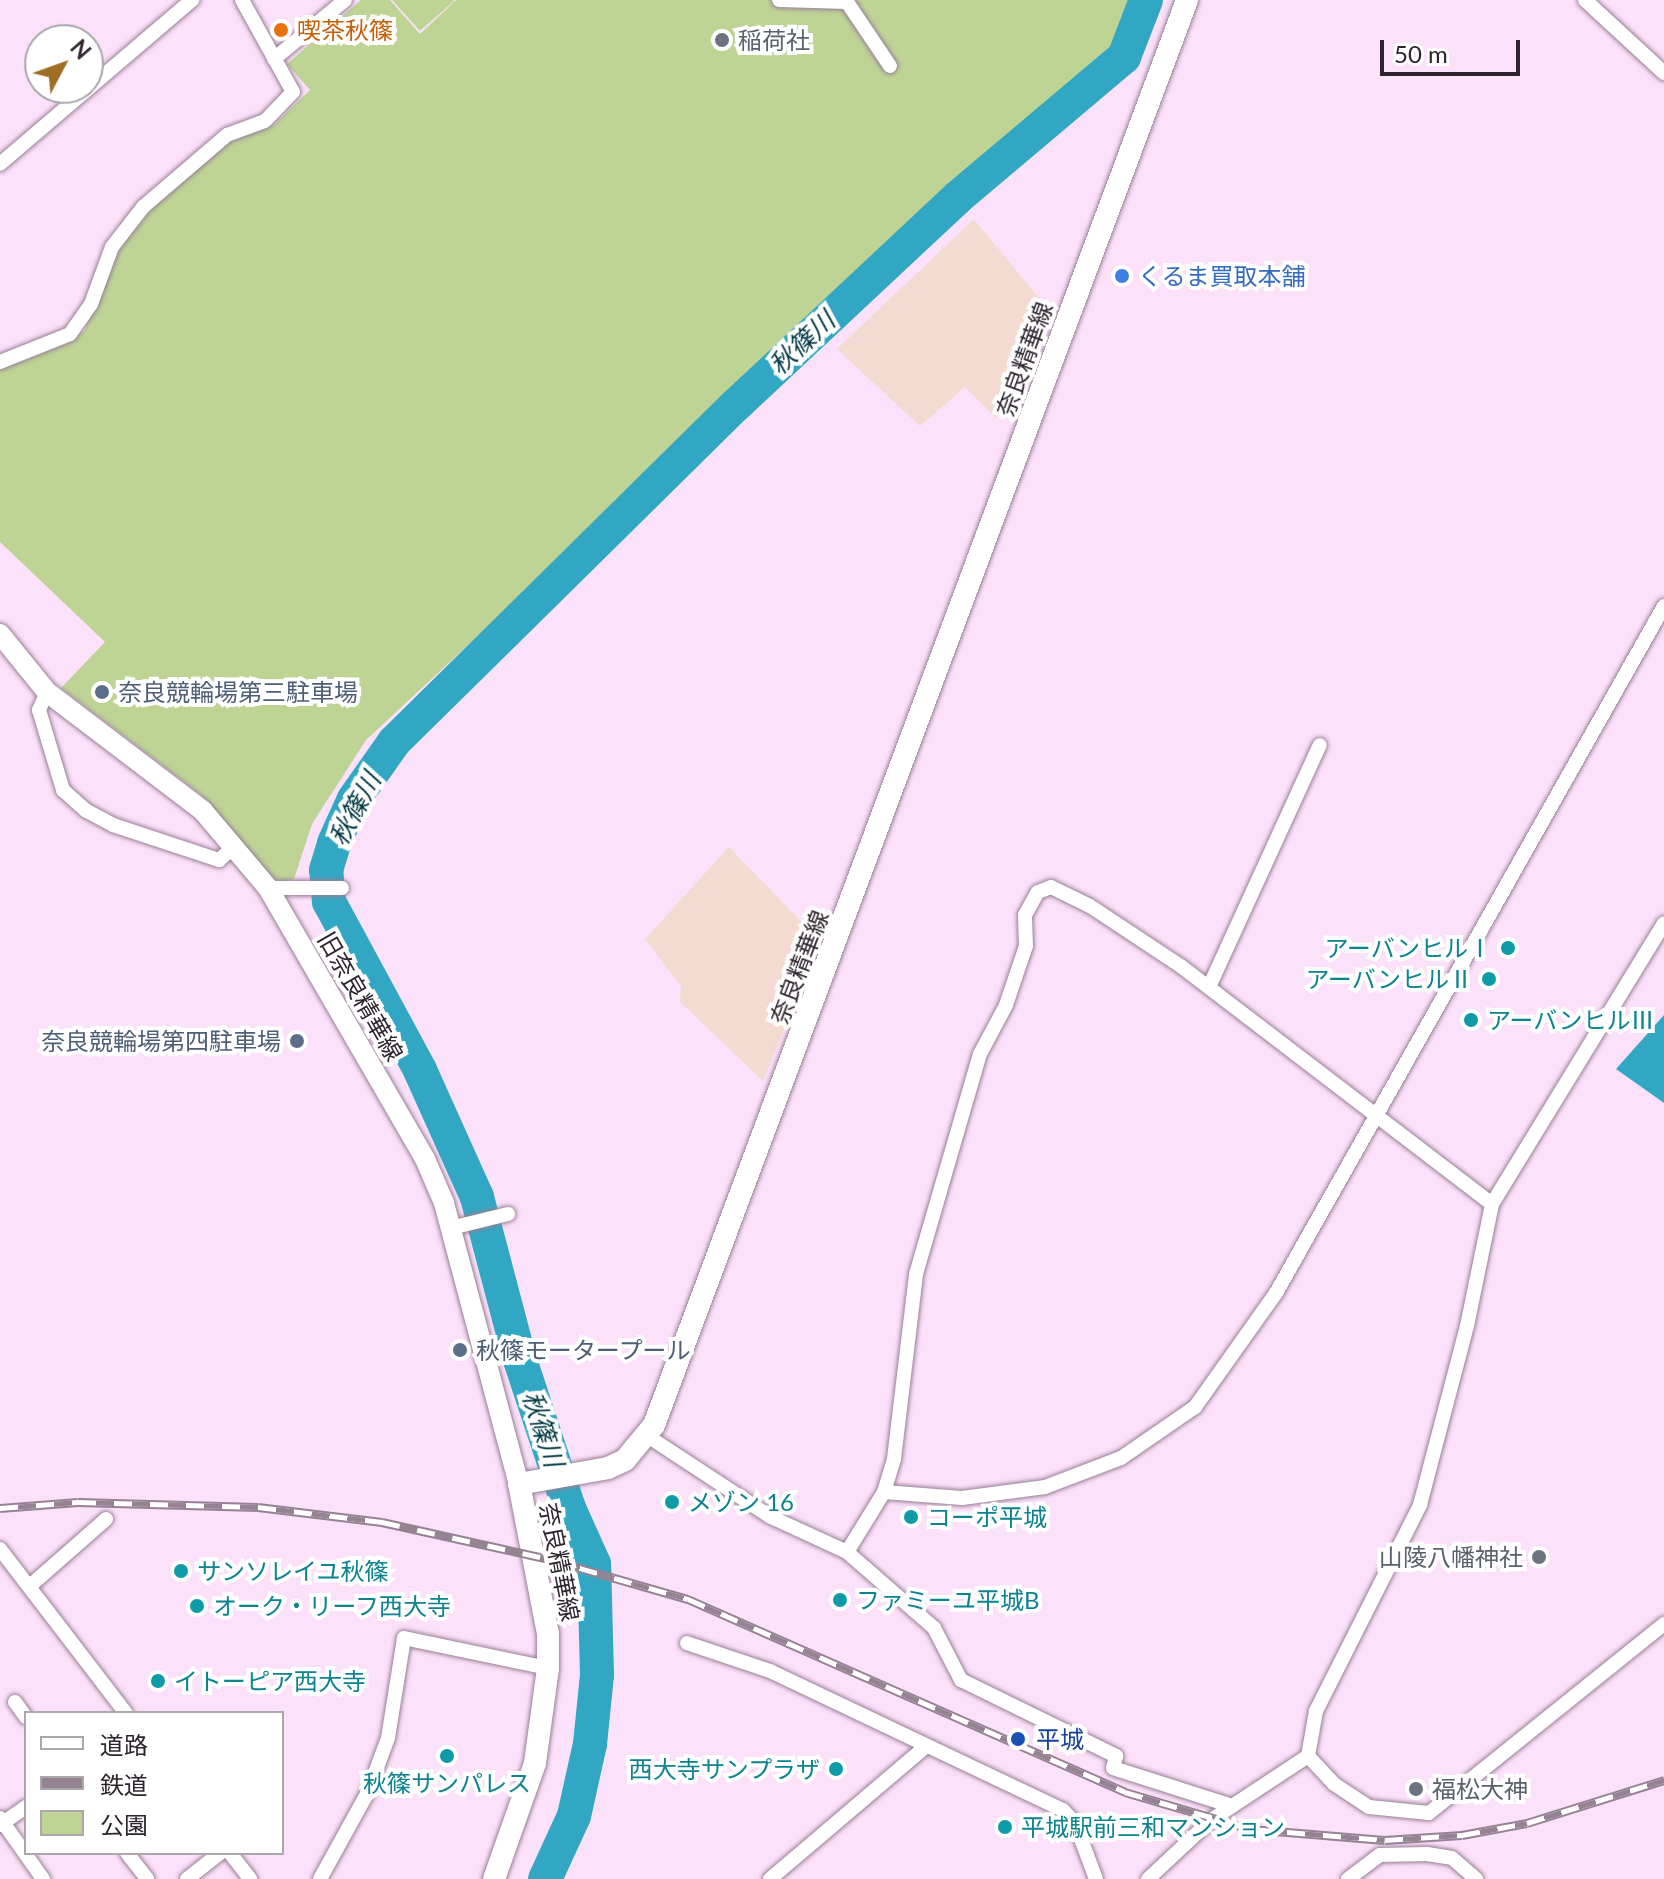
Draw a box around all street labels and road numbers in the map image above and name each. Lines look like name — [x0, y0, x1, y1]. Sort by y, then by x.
street label: 奈良精華線 — [990, 298, 1058, 420]
street label: 奈良精華線 — [764, 906, 834, 1028]
street label: 旧奈良精華線 — [313, 926, 409, 1066]
street label: 奈良精華線 — [534, 1500, 586, 1624]

